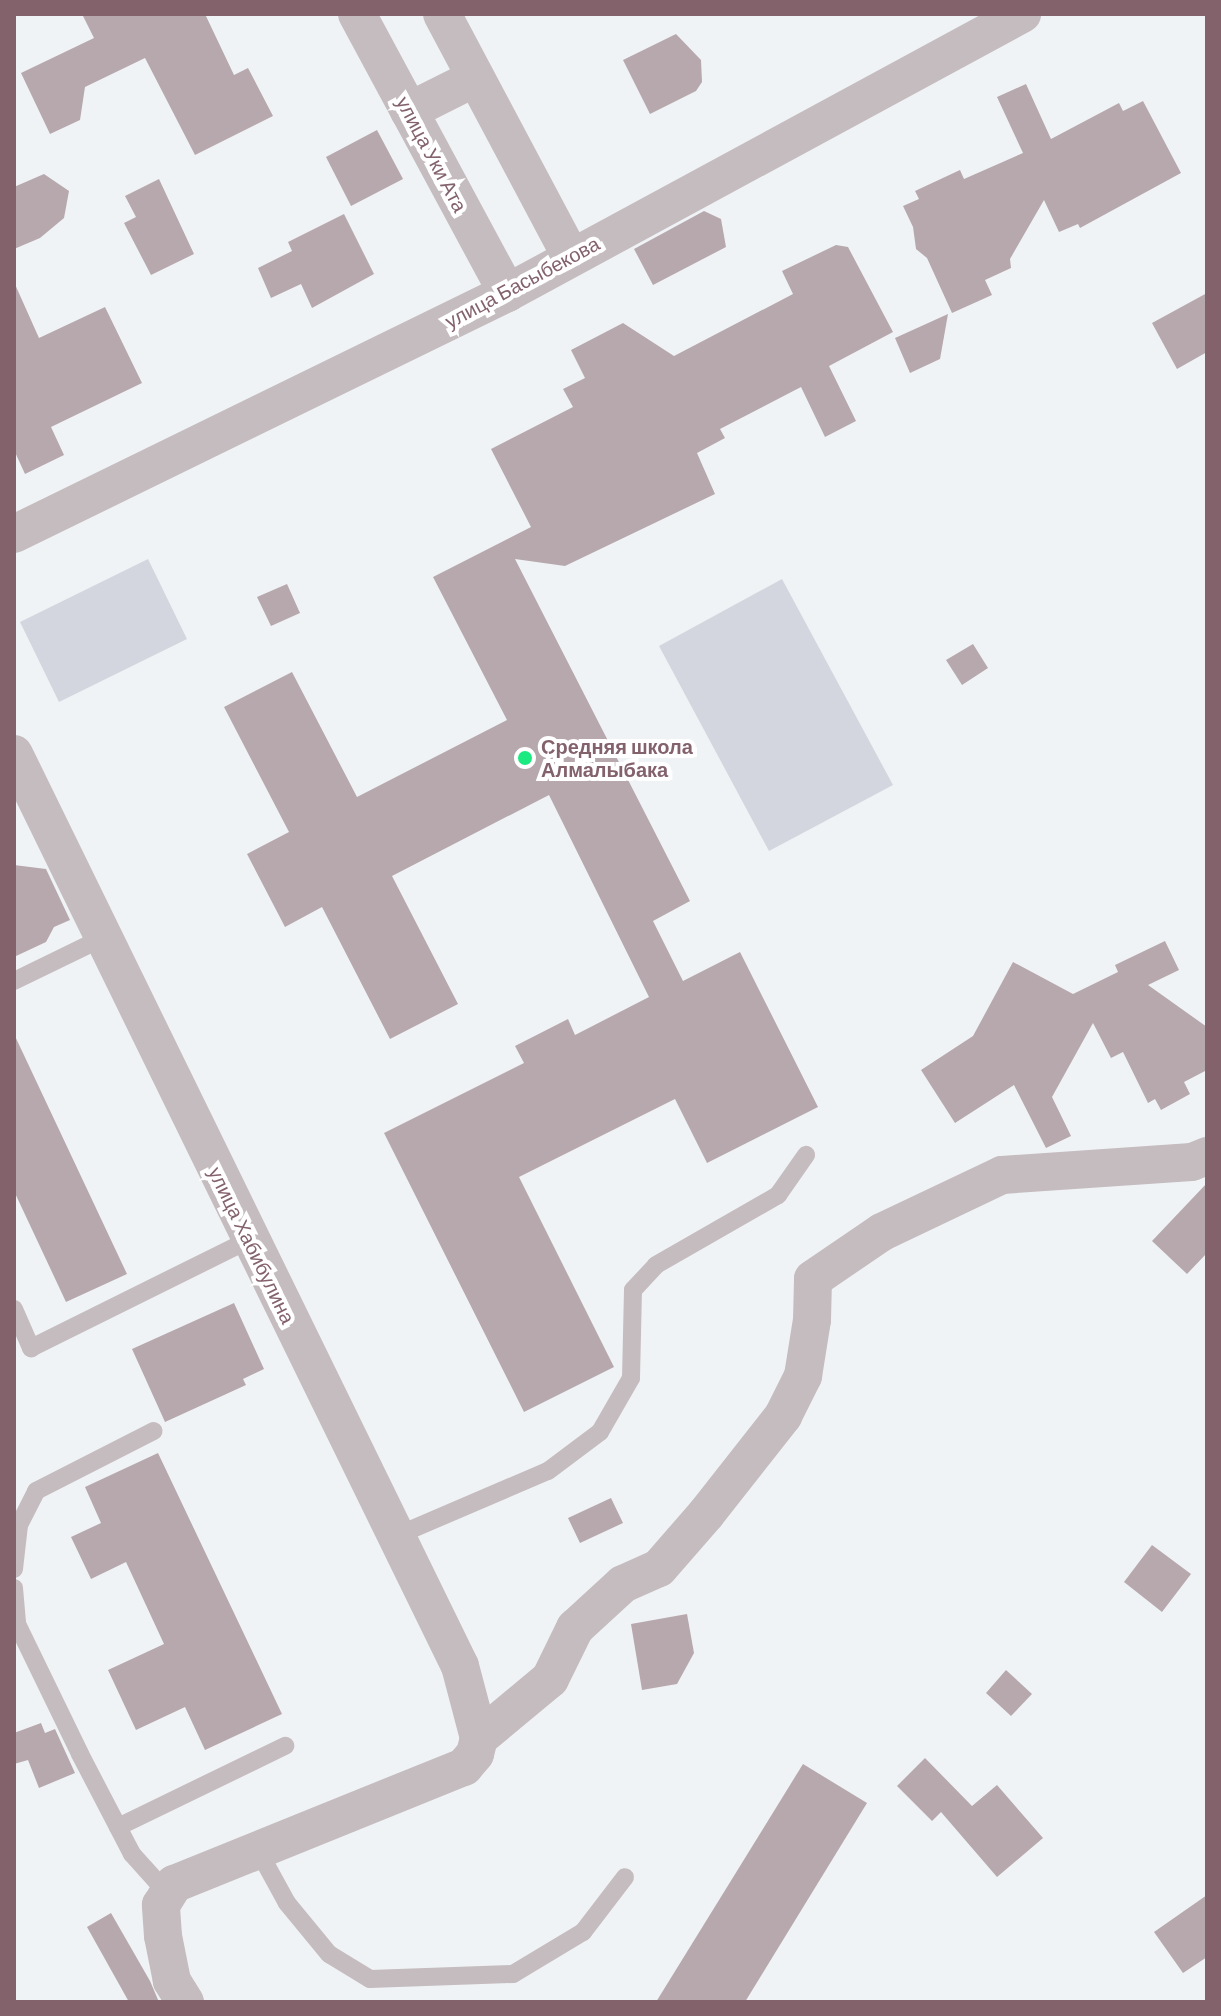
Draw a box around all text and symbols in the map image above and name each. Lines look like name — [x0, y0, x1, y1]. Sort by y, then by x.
street label: улица Уки Ата — [391, 92, 473, 216]
street label: улица Басыбекова — [441, 231, 603, 333]
place label: Средняя школа Алмалыбака — [541, 734, 693, 781]
marker: Средняя школа Алмалыбака — [516, 749, 534, 767]
street label: улица Хабибулина — [204, 1163, 300, 1327]

